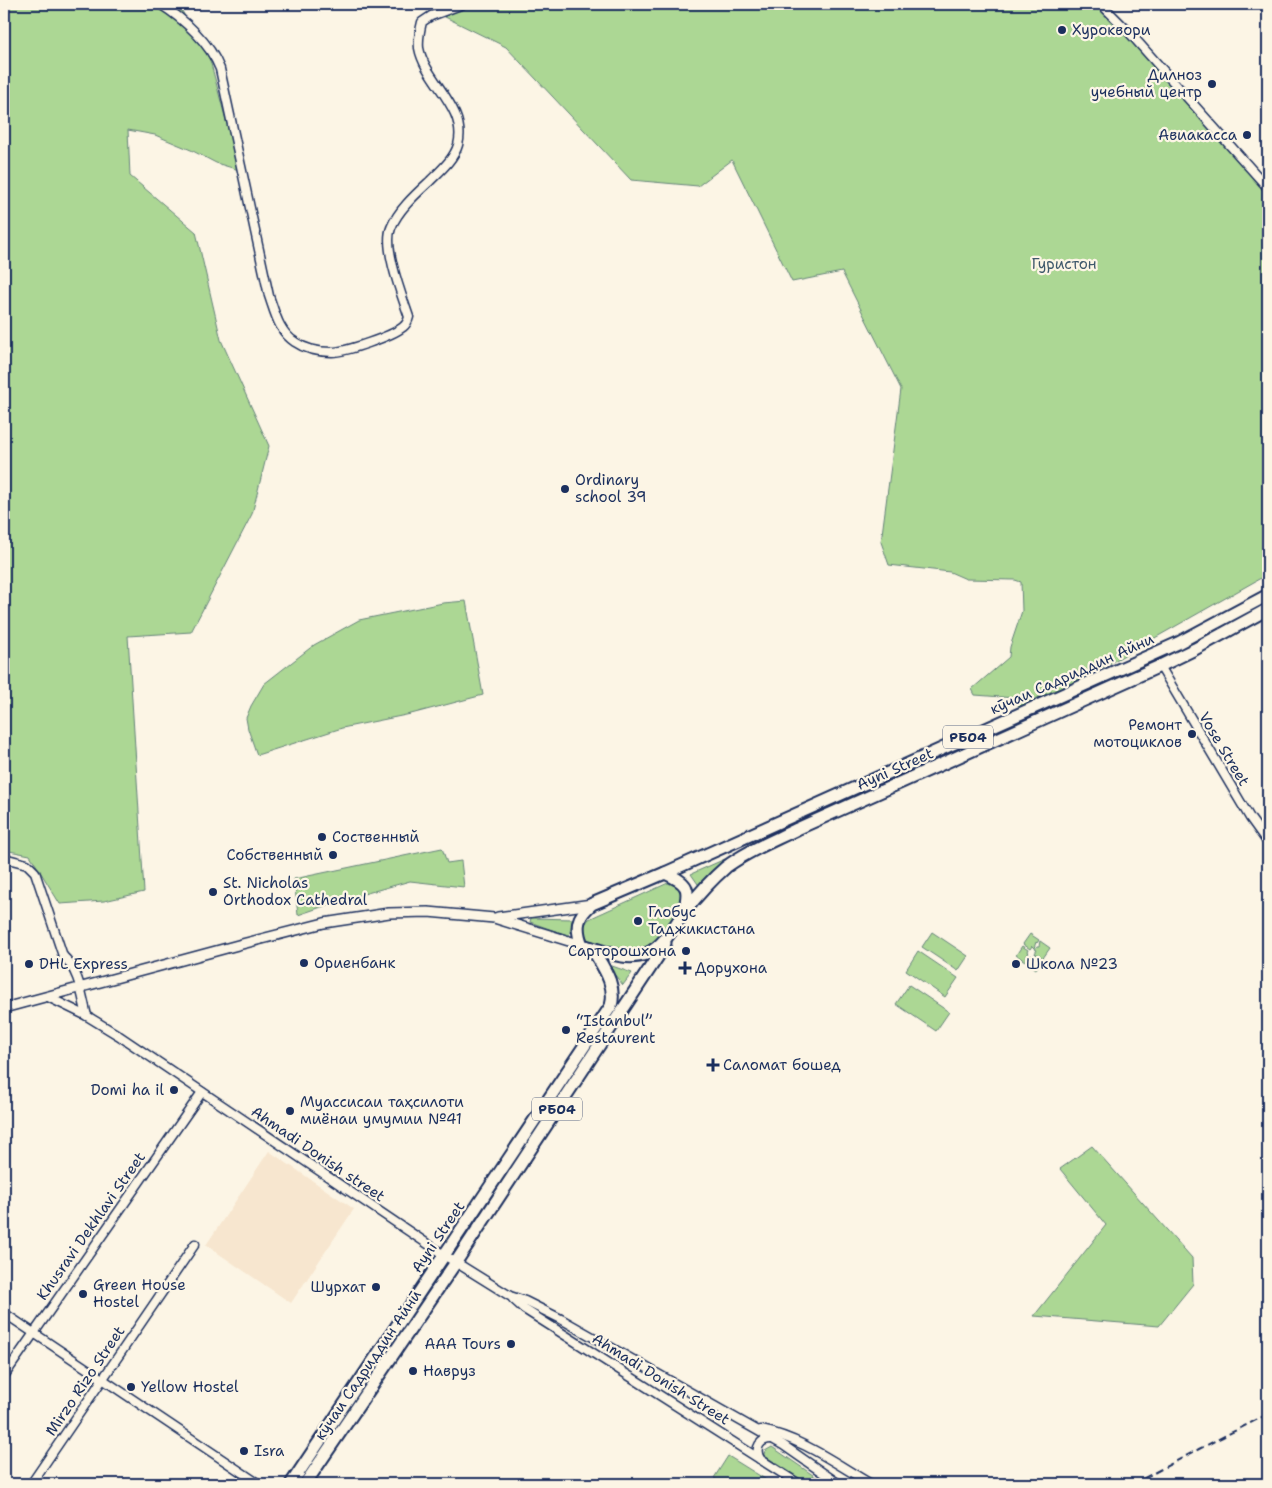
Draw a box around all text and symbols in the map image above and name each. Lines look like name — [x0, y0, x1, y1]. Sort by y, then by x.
place label: Хуроквори — [1072, 20, 1151, 40]
marker: Хуроквори — [1056, 24, 1068, 36]
place label: Дилноз учебный центр — [1091, 65, 1202, 102]
marker: Дилноз учебный центр — [1206, 78, 1218, 90]
place label: Авиакасса — [1158, 125, 1238, 145]
marker: Авиакасса — [1241, 129, 1253, 141]
park label: Гуристон — [1031, 254, 1097, 274]
place label: Ordinary school 39 — [575, 470, 647, 507]
marker: Ordinary school 39 — [559, 483, 571, 495]
street label: кӯчаи Садриддин Айни — [987, 629, 1157, 719]
street label: Vose Street — [1194, 708, 1254, 790]
place label: Ремонт мотоциклов — [1093, 715, 1182, 752]
road number: РБ04 — [943, 726, 993, 749]
marker: Ремонт мотоциклов — [1186, 728, 1198, 740]
street label: Ayni Street — [854, 743, 936, 795]
place label: Соственный — [332, 827, 420, 847]
marker: Соственный — [316, 831, 328, 843]
place label: Собственный — [227, 845, 323, 865]
marker: Собственный — [327, 849, 339, 861]
place label: St. Nicholas Orthodox Cathedral — [223, 873, 368, 910]
marker: St. Nicholas Orthodox Cathedral — [207, 886, 219, 898]
place label: Глобус Таджикистана — [648, 902, 756, 939]
marker: Глобус Таджикистана — [632, 915, 644, 927]
place label: Сарторошхона — [568, 941, 677, 961]
marker: Сарторошхона — [680, 945, 692, 957]
place label: Ориенбанк — [314, 953, 395, 973]
place label: DHL Express — [39, 954, 128, 974]
place label: Школа №23 — [1026, 954, 1118, 974]
marker: Ориенбанк — [298, 957, 310, 969]
marker: DHL Express — [23, 958, 35, 970]
place label: Дорухона — [695, 958, 768, 978]
marker: Школа №23 — [1010, 958, 1022, 970]
marker: Дорухона — [679, 962, 691, 974]
place label: “Istanbul” Restaurent — [576, 1011, 655, 1048]
marker: “Istanbul” Restaurent — [560, 1024, 572, 1036]
place label: Саломат бошед — [723, 1055, 841, 1075]
marker: Саломат бошед — [707, 1059, 719, 1071]
place label: Domi ha il — [91, 1080, 164, 1100]
marker: Domi ha il — [168, 1084, 180, 1096]
place label: Муассисаи таҳсилоти миёнаи умумии №41 — [300, 1092, 464, 1129]
road number: РБ04 — [532, 1098, 582, 1120]
street label: Ahmadi Donish street — [247, 1102, 389, 1206]
marker: Муассисаи таҳсилоти миёнаи умумии №41 — [284, 1105, 296, 1117]
street label: Khusravi Dekhlavi Street — [32, 1148, 150, 1304]
street label: Ayni Street — [407, 1197, 469, 1277]
place label: Green House Hostel — [93, 1275, 186, 1312]
place label: Шурхат — [311, 1277, 366, 1297]
marker: Шурхат — [370, 1281, 382, 1293]
street label: кӯчаи Садриддин Айнӣ — [310, 1286, 426, 1444]
marker: Green House Hostel — [77, 1288, 89, 1300]
street label: Mirzo Rizo Street — [41, 1322, 129, 1440]
street label: Ahmadi Donish Street — [588, 1328, 734, 1430]
place label: AAA Tours — [424, 1334, 501, 1354]
marker: AAA Tours — [505, 1338, 517, 1350]
place label: Навруз — [423, 1361, 476, 1381]
marker: Навруз — [407, 1365, 419, 1377]
place label: Yellow Hostel — [141, 1377, 239, 1397]
marker: Yellow Hostel — [125, 1381, 137, 1393]
place label: Isra — [254, 1441, 285, 1461]
marker: Isra — [238, 1445, 250, 1457]

